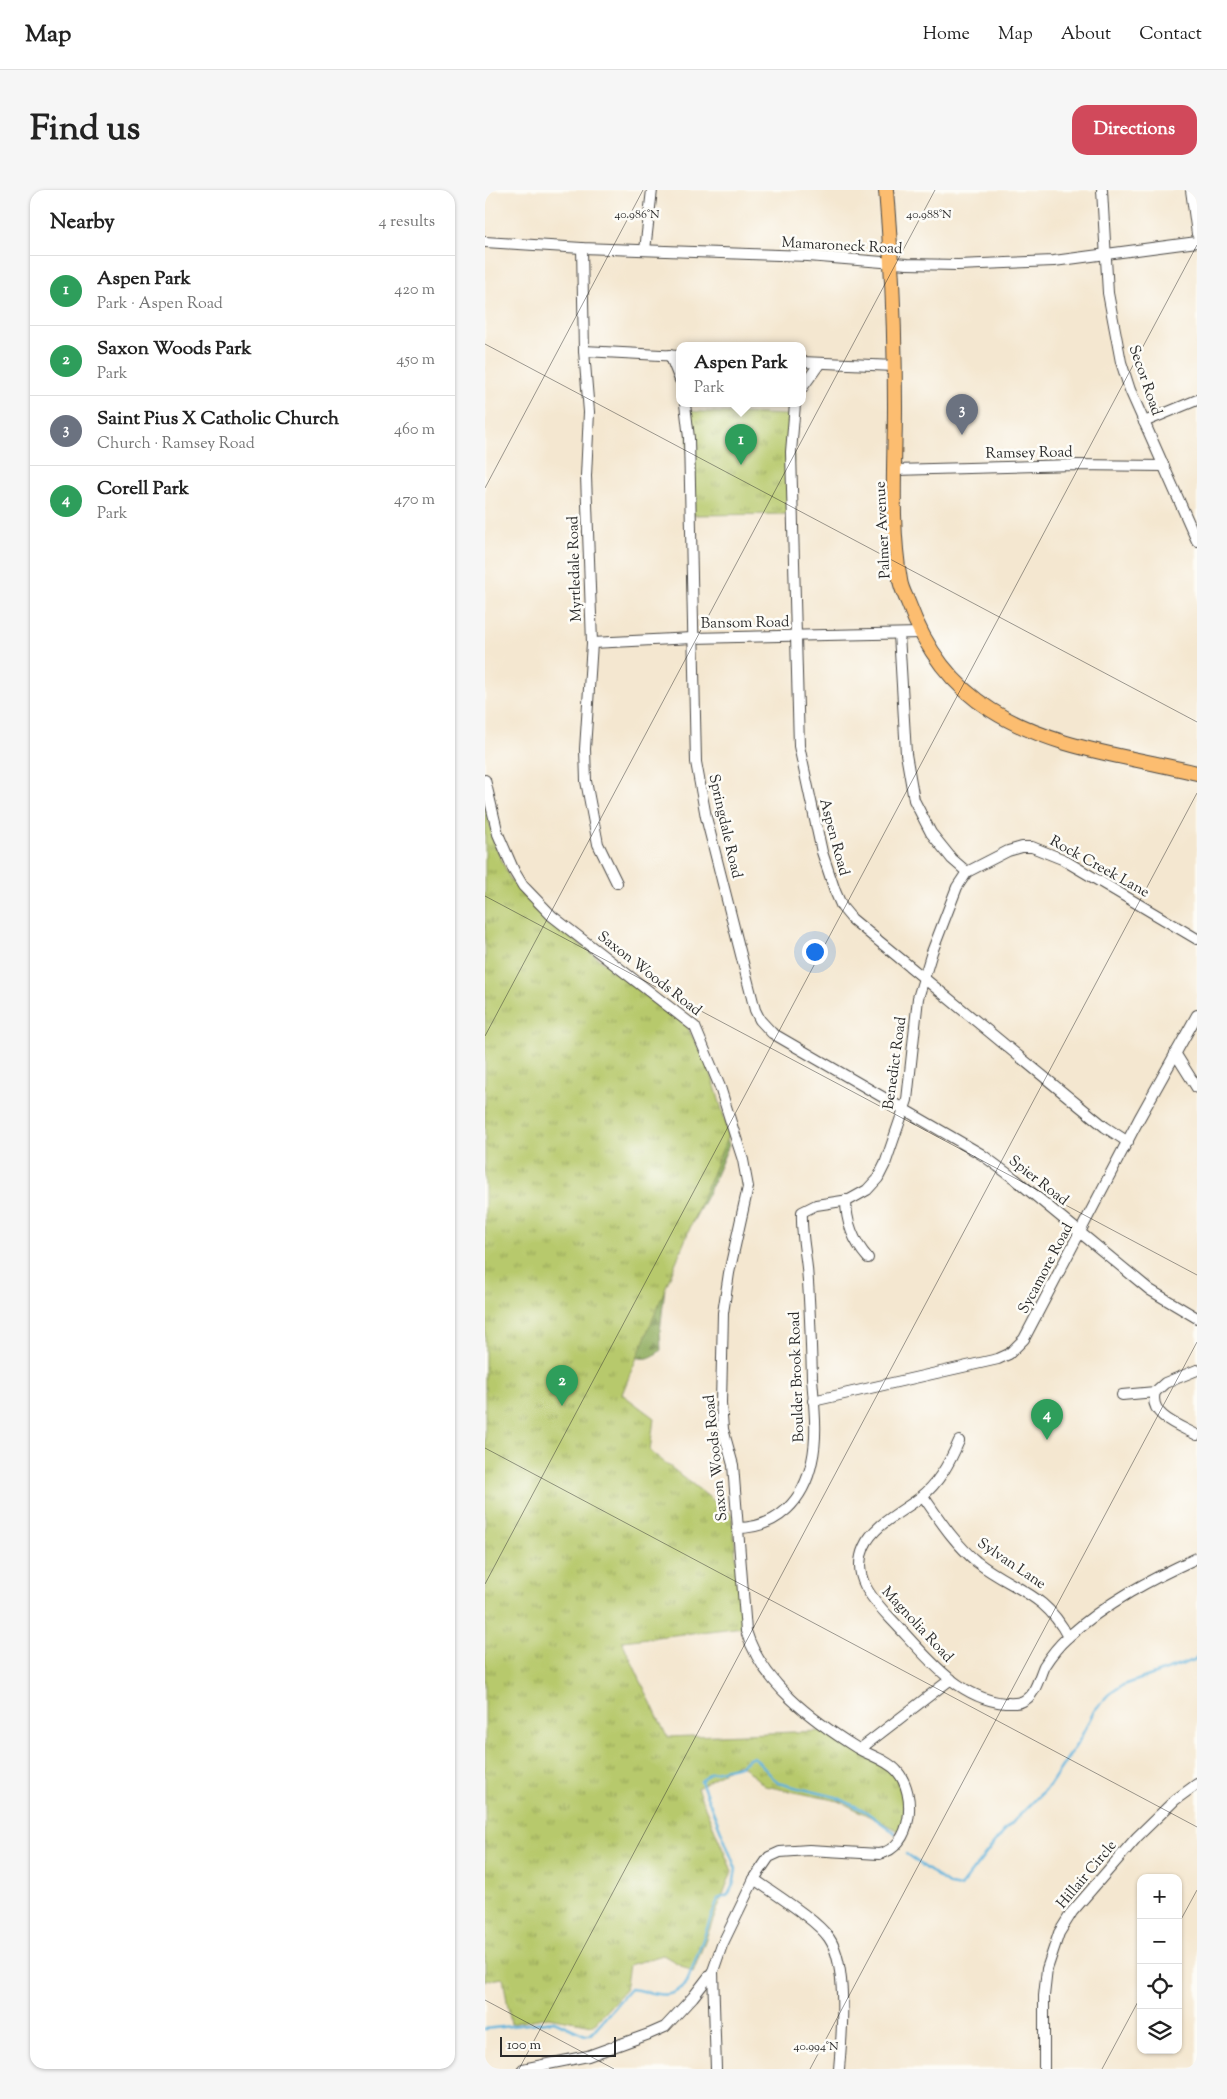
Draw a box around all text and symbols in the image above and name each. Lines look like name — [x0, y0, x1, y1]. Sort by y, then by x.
text: Map — [25, 18, 71, 52]
text: Home — [923, 22, 970, 48]
text: Map — [998, 22, 1033, 48]
text: About — [1061, 22, 1111, 48]
text: Contact — [1139, 22, 1202, 48]
text: Find us — [30, 105, 140, 156]
button: Directions — [1072, 105, 1197, 155]
text: 40.986°N — [614, 206, 660, 224]
text: 40.988°N — [906, 206, 952, 224]
text: Nearby — [50, 208, 115, 238]
text: 4 results — [379, 211, 435, 234]
street label: Mamaroneck Road — [781, 233, 903, 260]
text: Aspen Park — [97, 266, 191, 293]
text: 1 — [63, 279, 69, 302]
text: 420 m — [394, 279, 435, 302]
text: Park · Aspen Road — [97, 293, 223, 316]
text: Saxon Woods Park — [97, 336, 252, 363]
popup — [676, 342, 806, 407]
street label: Secor Road — [1123, 342, 1167, 419]
text: 2 — [62, 349, 70, 372]
text: 450 m — [396, 349, 435, 372]
text: Aspen Park — [694, 350, 788, 377]
text: Park — [97, 363, 128, 386]
text: Park — [694, 377, 725, 400]
pin: 3 — [946, 394, 978, 435]
text: Saint Pius X Catholic Church — [97, 406, 339, 433]
text: 3 — [63, 419, 69, 442]
text: 460 m — [394, 419, 435, 442]
pin: 1 — [725, 424, 757, 465]
text: Church · Ramsey Road — [97, 433, 255, 456]
street label: Ramsey Road — [985, 442, 1073, 465]
text: Corell Park — [97, 476, 189, 503]
street label: Palmer Avenue — [870, 481, 897, 579]
text: 4 — [62, 489, 70, 512]
text: 470 m — [394, 489, 435, 512]
text: Park — [97, 503, 128, 526]
street label: Myrtledale Road — [563, 515, 588, 622]
street label: Bansom Road — [701, 612, 790, 635]
street label: Springdale Road — [702, 772, 747, 881]
street label: Aspen Road — [813, 796, 854, 879]
street label: Rock Creek Lane — [1046, 831, 1153, 903]
street label: Saxon Woods Road — [593, 927, 706, 1022]
your location — [802, 939, 828, 965]
street label: Benedict Road — [879, 1015, 912, 1111]
street label: Spier Road — [1004, 1151, 1073, 1212]
street label: Sycamore Road — [1014, 1219, 1079, 1318]
street label: Boulder Brook Road — [785, 1311, 810, 1443]
pin: 2 — [546, 1365, 578, 1406]
street label: Saxon Woods Road — [699, 1393, 734, 1522]
pin: 4 — [1031, 1399, 1063, 1440]
street label: Sylvan Lane — [973, 1533, 1050, 1595]
street label: Magnolia Road — [876, 1582, 958, 1668]
street label: Hillair Circle — [1052, 1836, 1122, 1914]
map controls — [1137, 1874, 1182, 2054]
button: + — [1137, 1874, 1182, 1919]
button: − — [1137, 1919, 1182, 1964]
button: locate — [1137, 1964, 1182, 2009]
button: layers — [1137, 2009, 1182, 2054]
scale bar — [500, 2034, 616, 2057]
text: 100 m — [507, 2036, 541, 2056]
text: 40.994°N — [793, 2038, 839, 2056]

